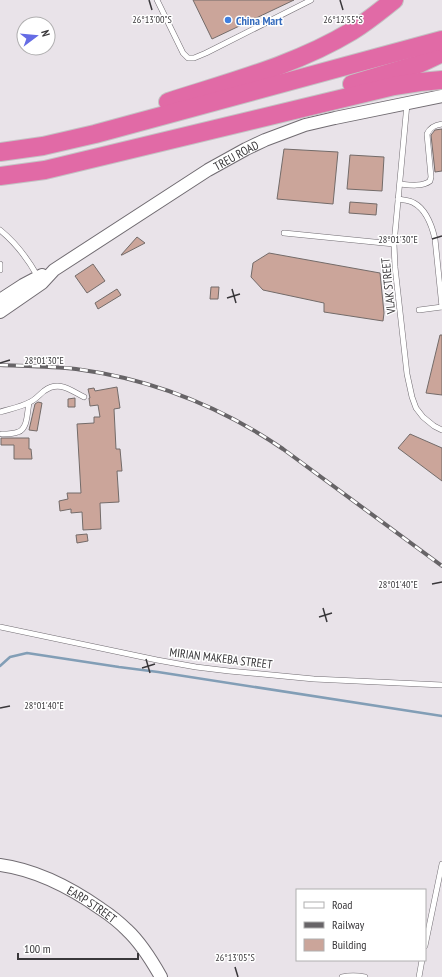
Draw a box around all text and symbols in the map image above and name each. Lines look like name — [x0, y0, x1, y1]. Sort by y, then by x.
text: 26°13'00"S — [132, 13, 172, 26]
place label: China Mart — [236, 13, 283, 28]
text: 26°12'55"S — [323, 13, 363, 26]
marker: China Mart — [223, 15, 233, 25]
north arrow — [16, 16, 56, 56]
text: N — [38, 28, 53, 38]
street label: TREU ROAD — [211, 137, 261, 173]
text: 28°01'30"E — [378, 233, 418, 246]
street label: VLAK STREET — [378, 257, 399, 316]
text: 28°01'30"E — [24, 354, 64, 367]
text: 28°01'40"E — [378, 578, 418, 591]
street label: MIRIAN MAKEBA STREET — [169, 644, 274, 672]
text: 28°01'40"E — [24, 699, 64, 712]
street label: EARP STREET — [65, 882, 121, 926]
legend — [296, 889, 426, 961]
text: Road — [332, 897, 352, 912]
text: Railway — [332, 917, 365, 932]
scale bar — [18, 935, 138, 961]
text: Building — [332, 937, 367, 952]
text: 100 m — [24, 941, 51, 956]
text: 26°13'05"S — [215, 951, 255, 964]

